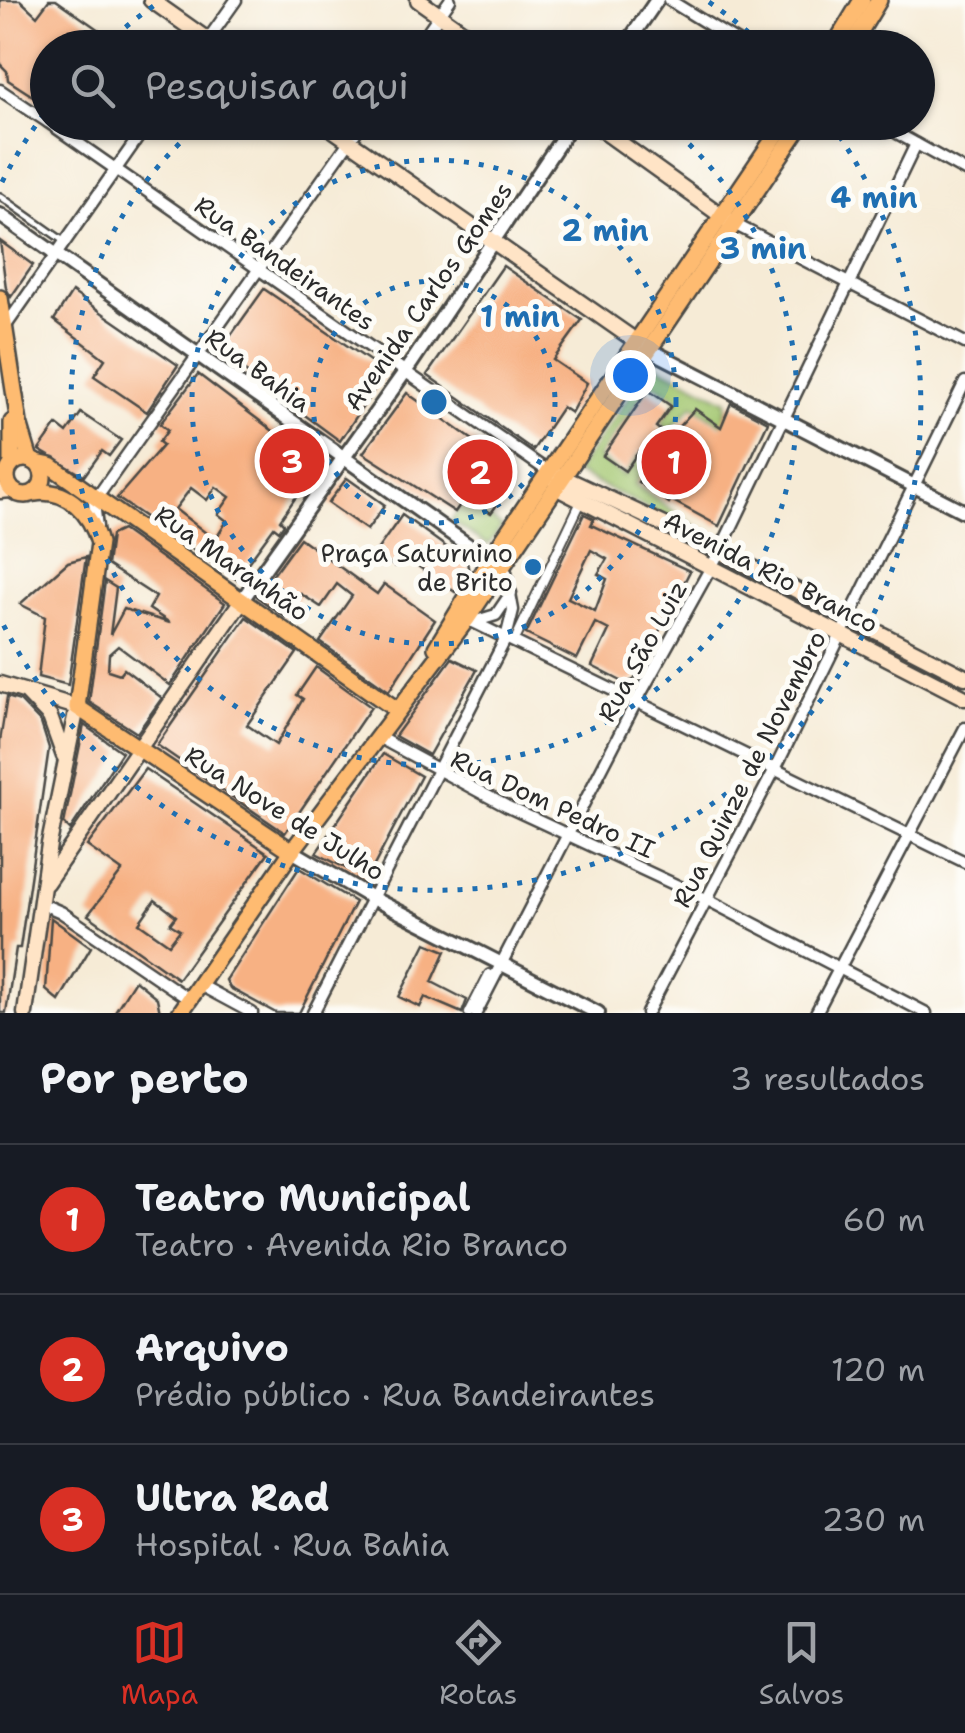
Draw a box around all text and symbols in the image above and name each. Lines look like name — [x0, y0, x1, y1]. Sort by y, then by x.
search box — [30, 30, 935, 140]
icon: search — [65, 58, 120, 113]
text: Pesquisar aqui — [145, 60, 409, 111]
street label: Avenida Carlos Gomes — [336, 175, 520, 417]
text: 4 min — [830, 177, 918, 218]
street label: Rua Bandeirantes — [188, 188, 382, 338]
text: 2 min — [561, 210, 649, 251]
text: 3 min — [719, 228, 807, 269]
text: 1 min — [480, 296, 560, 337]
street label: Rua Bahia — [198, 320, 318, 420]
your location — [605, 350, 656, 401]
centre of rings — [416, 384, 452, 420]
pin: 3 — [260, 424, 324, 498]
pin: 1 — [642, 424, 706, 500]
pin: 2 — [448, 434, 512, 510]
street label: Rua Maranhão — [148, 497, 316, 629]
street label: Avenida Rio Branco — [658, 503, 884, 641]
place label: Praça Saturnino de Brito — [321, 536, 513, 599]
marker: Praça Saturnino de Brito — [522, 556, 544, 578]
street label: Rua São Luiz — [589, 574, 695, 728]
street label: Rua Quinze de Novembro — [664, 625, 834, 913]
street label: Rua Nove de Julho — [179, 738, 391, 888]
street label: Rua Dom Pedro II — [445, 742, 661, 866]
text: Por perto — [40, 1050, 249, 1106]
text: 3 resultados — [730, 1057, 925, 1100]
text: Teatro Municipal — [135, 1172, 471, 1223]
text: 1 — [65, 1198, 80, 1241]
text: 60 m — [843, 1198, 925, 1241]
text: Teatro · Avenida Rio Branco — [135, 1223, 568, 1266]
text: Arquivo — [135, 1322, 289, 1373]
text: 2 — [61, 1348, 84, 1391]
text: 120 m — [831, 1348, 925, 1391]
text: Prédio público · Rua Bandeirantes — [135, 1373, 655, 1416]
text: Ultra Rad — [135, 1472, 330, 1523]
text: 3 — [61, 1498, 84, 1541]
text: 230 m — [822, 1498, 925, 1541]
text: Hospital · Rua Bahia — [135, 1523, 449, 1566]
tab: Mapa — [121, 1615, 198, 1713]
tab: Rotas — [439, 1615, 517, 1713]
tab: Salvos — [759, 1615, 844, 1713]

